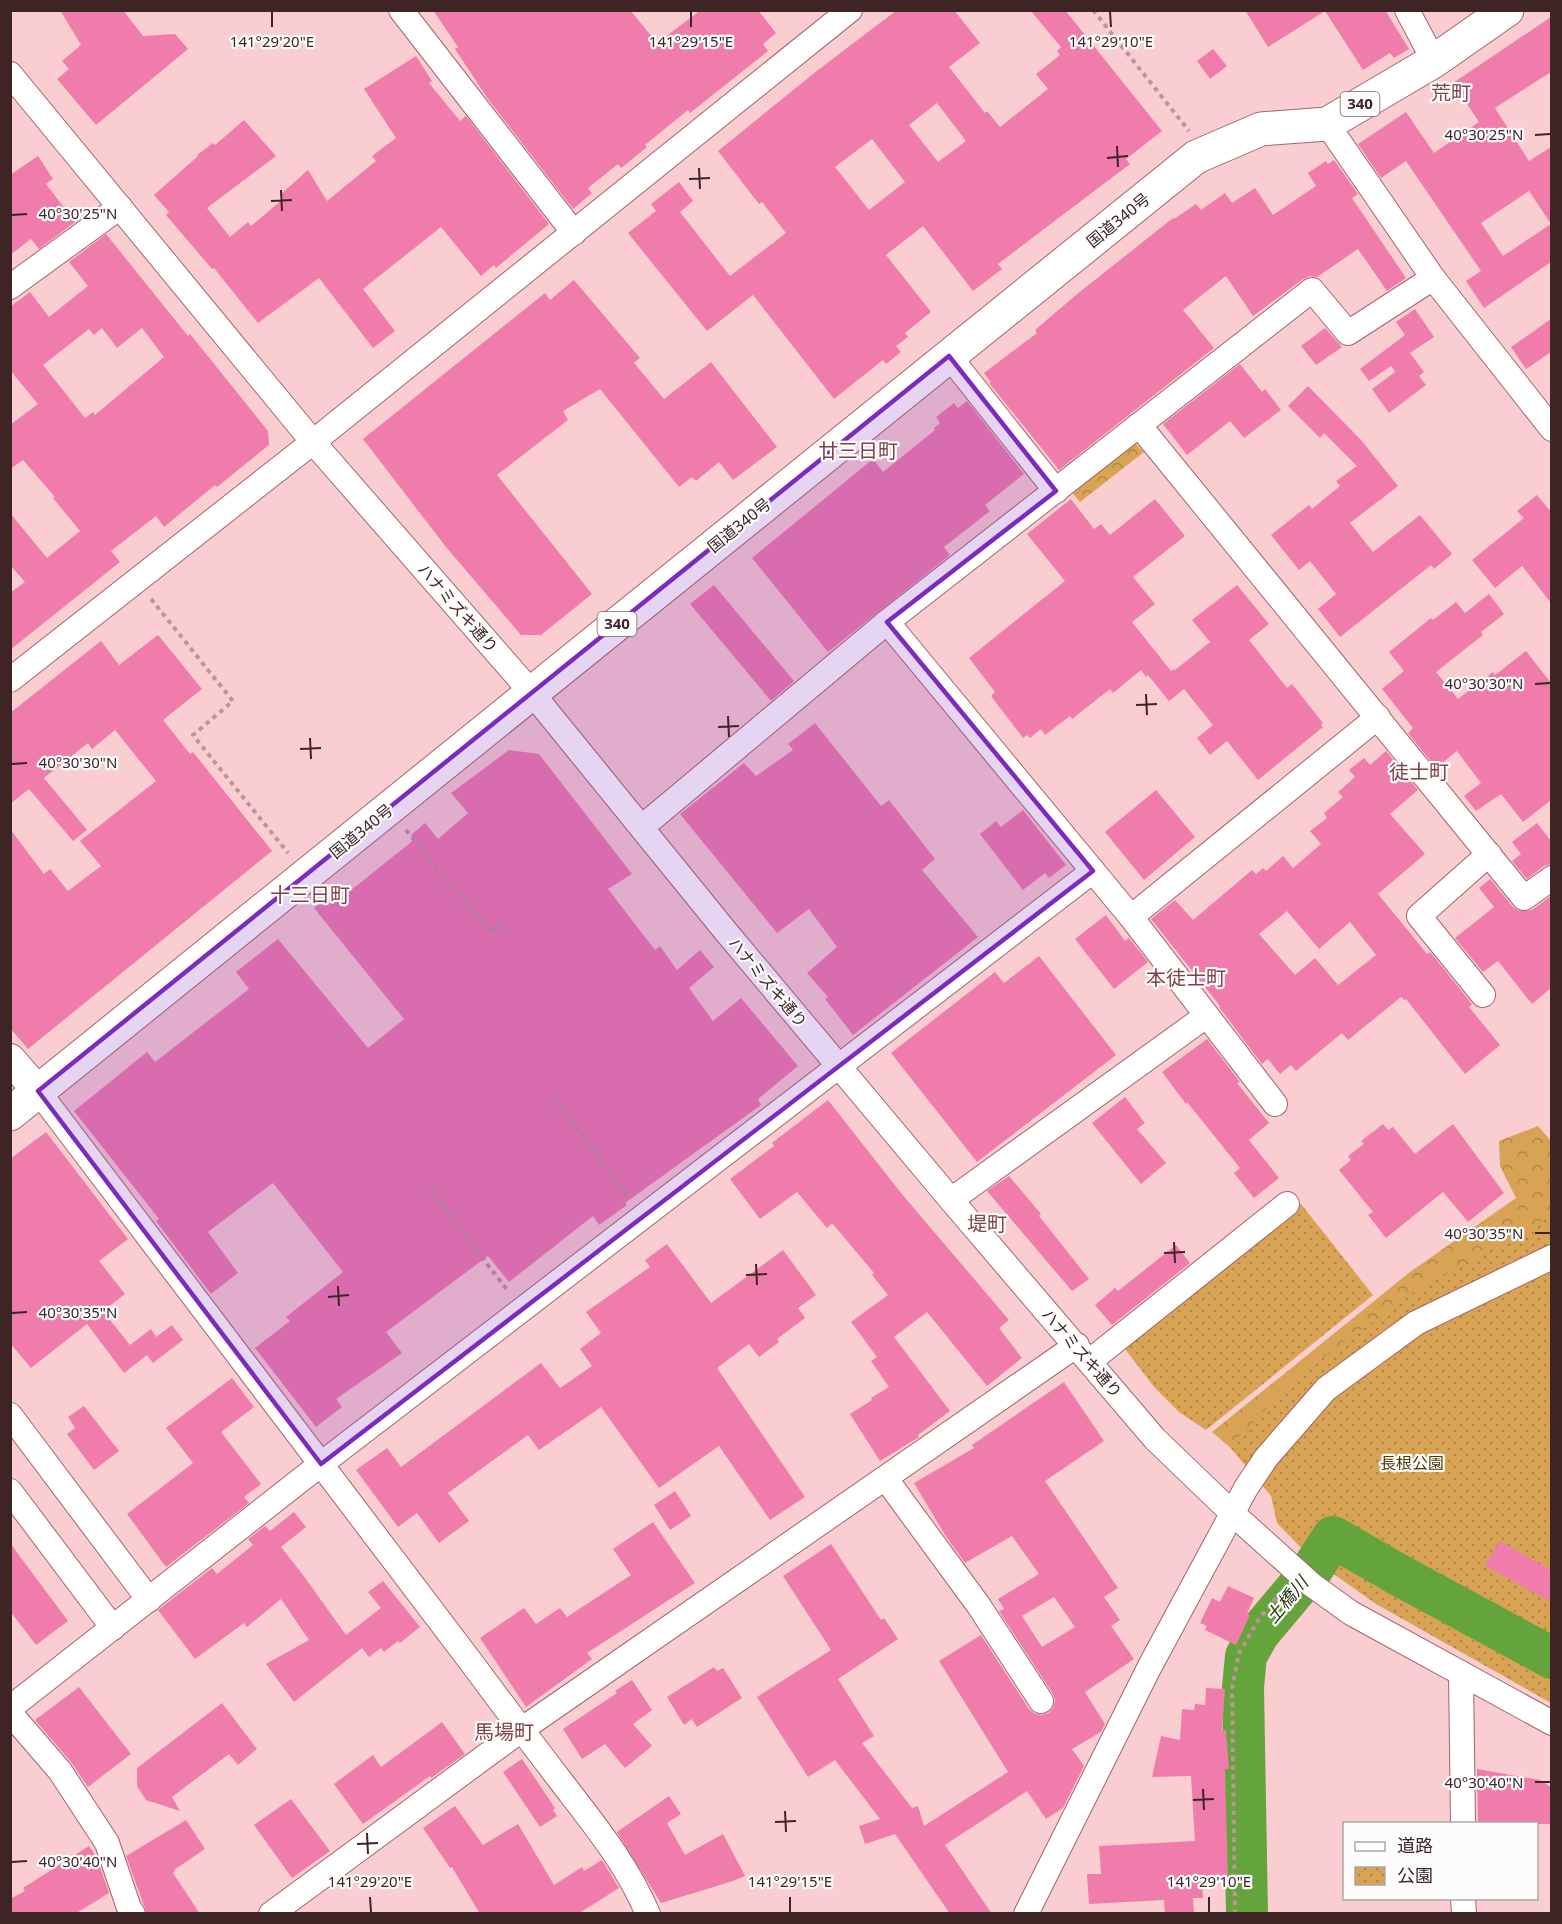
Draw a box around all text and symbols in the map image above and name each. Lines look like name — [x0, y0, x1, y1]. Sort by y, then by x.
text: 141°29'20"E — [230, 31, 314, 51]
text: 141°29'15"E — [649, 31, 733, 51]
text: 141°29'10"E — [1069, 31, 1153, 51]
district label: 荒町 — [1431, 79, 1471, 106]
road number: 340 — [1340, 92, 1380, 116]
text: 40°30'25"N — [1445, 124, 1523, 144]
street label: 国道340号 — [1082, 188, 1154, 252]
text: 40°30'25"N — [39, 203, 117, 223]
district label: 廿三日町 — [818, 437, 898, 464]
street label: 国道340号 — [703, 493, 775, 557]
street label: ハナミズキ通り — [413, 559, 503, 657]
road number: 340 — [598, 612, 636, 636]
text: 40°30'30"N — [1445, 673, 1523, 693]
text: 40°30'30"N — [39, 752, 117, 772]
district label: 徒士町 — [1389, 758, 1449, 785]
street label: 国道340号 — [325, 799, 397, 863]
district label: 十三日町 — [270, 881, 350, 908]
street label: ハナミズキ通り — [724, 932, 812, 1032]
district label: 本徒士町 — [1146, 964, 1226, 991]
district label: 堤町 — [967, 1210, 1007, 1237]
text: 40°30'35"N — [1445, 1223, 1523, 1243]
text: 40°30'35"N — [39, 1302, 117, 1322]
street label: ハナミズキ通り — [1037, 1304, 1127, 1402]
park label: 長根公園 — [1380, 1452, 1444, 1474]
water label: 土橋川 — [1260, 1569, 1314, 1628]
district label: 馬場町 — [474, 1718, 534, 1745]
text: 40°30'40"N — [1445, 1772, 1523, 1792]
legend — [1343, 1822, 1538, 1900]
text: 道路 — [1397, 1833, 1433, 1857]
text: 40°30'40"N — [39, 1851, 117, 1871]
text: 公園 — [1397, 1863, 1433, 1887]
text: 141°29'20"E — [328, 1871, 412, 1891]
text: 141°29'15"E — [748, 1871, 832, 1891]
text: 141°29'10"E — [1167, 1871, 1251, 1891]

